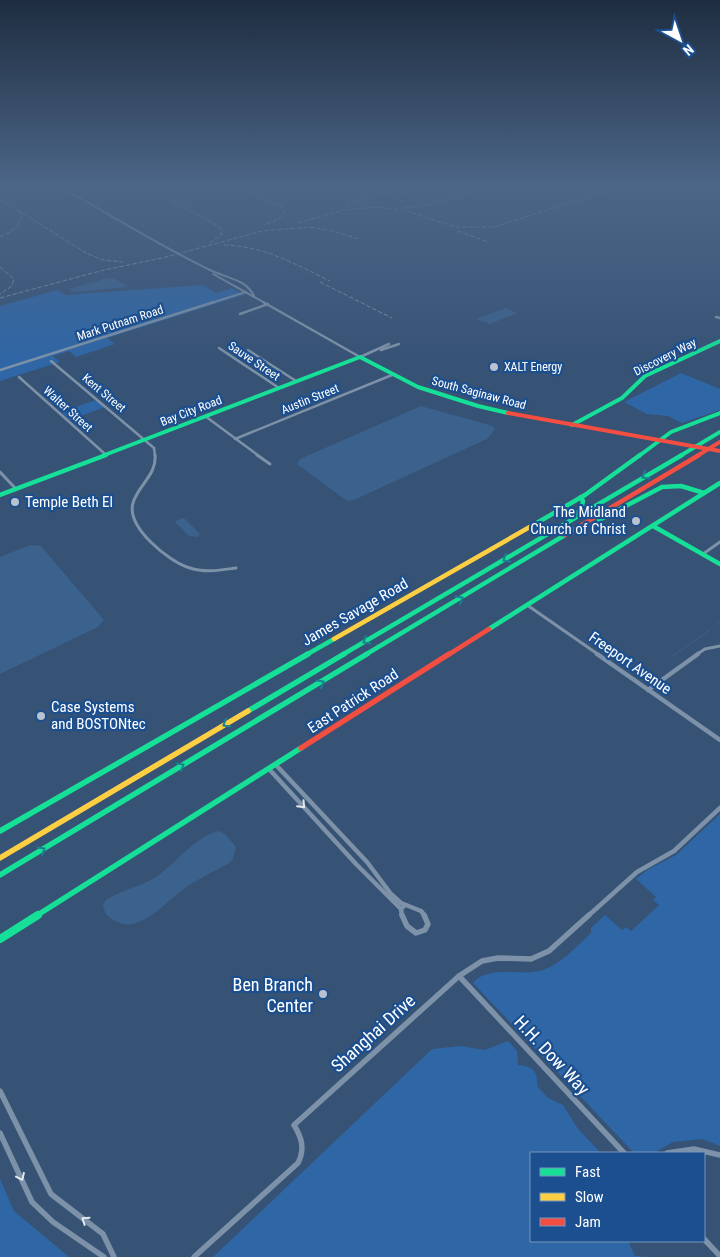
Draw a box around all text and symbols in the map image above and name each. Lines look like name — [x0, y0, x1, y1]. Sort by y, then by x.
north arrow — [655, 15, 705, 65]
text: N — [680, 41, 697, 59]
street label: Mark Putnam Road — [75, 302, 165, 344]
street label: Discovery Way — [631, 335, 699, 379]
street label: Sauve Street — [225, 339, 283, 384]
place label: XALT Energy — [504, 360, 562, 374]
marker: XALT Energy — [488, 361, 500, 373]
street label: Kent Street — [79, 371, 129, 415]
street label: South Saginaw Road — [430, 374, 528, 412]
street label: Austin Street — [279, 381, 341, 417]
street label: Walter Street — [41, 383, 96, 435]
street label: Bay City Road — [158, 393, 224, 429]
one-way arrow — [642, 470, 651, 480]
place label: Temple Beth El — [25, 493, 113, 511]
marker: Temple Beth El — [9, 496, 21, 508]
place label: The Midland Church of Christ — [530, 503, 626, 538]
marker: The Midland Church of Christ — [630, 515, 642, 527]
one-way arrow — [502, 552, 511, 562]
street label: James Savage Road — [299, 574, 411, 650]
one-way arrow — [454, 596, 463, 605]
street label: Freeport Avenue — [585, 628, 675, 698]
one-way arrow — [362, 635, 371, 645]
street label: East Patrick Road — [304, 665, 402, 737]
one-way arrow — [315, 679, 324, 689]
place label: Case Systems and BOSTONtec — [51, 698, 146, 733]
marker: Case Systems and BOSTONtec — [35, 710, 47, 722]
one-way arrow — [222, 718, 231, 728]
one-way arrow — [176, 763, 185, 773]
one-way arrow — [296, 800, 305, 809]
one-way arrow — [36, 846, 45, 856]
place label: Ben Branch Center — [233, 974, 314, 1016]
marker: Ben Branch Center — [317, 988, 329, 1000]
street label: Shanghai Drive — [327, 990, 419, 1076]
street label: H.H. Dow Way — [510, 1011, 594, 1099]
legend — [530, 1152, 705, 1242]
text: Fast — [575, 1163, 600, 1181]
one-way arrow — [14, 1172, 24, 1181]
text: Slow — [575, 1188, 604, 1206]
text: Jam — [575, 1213, 601, 1231]
one-way arrow — [81, 1217, 91, 1226]

